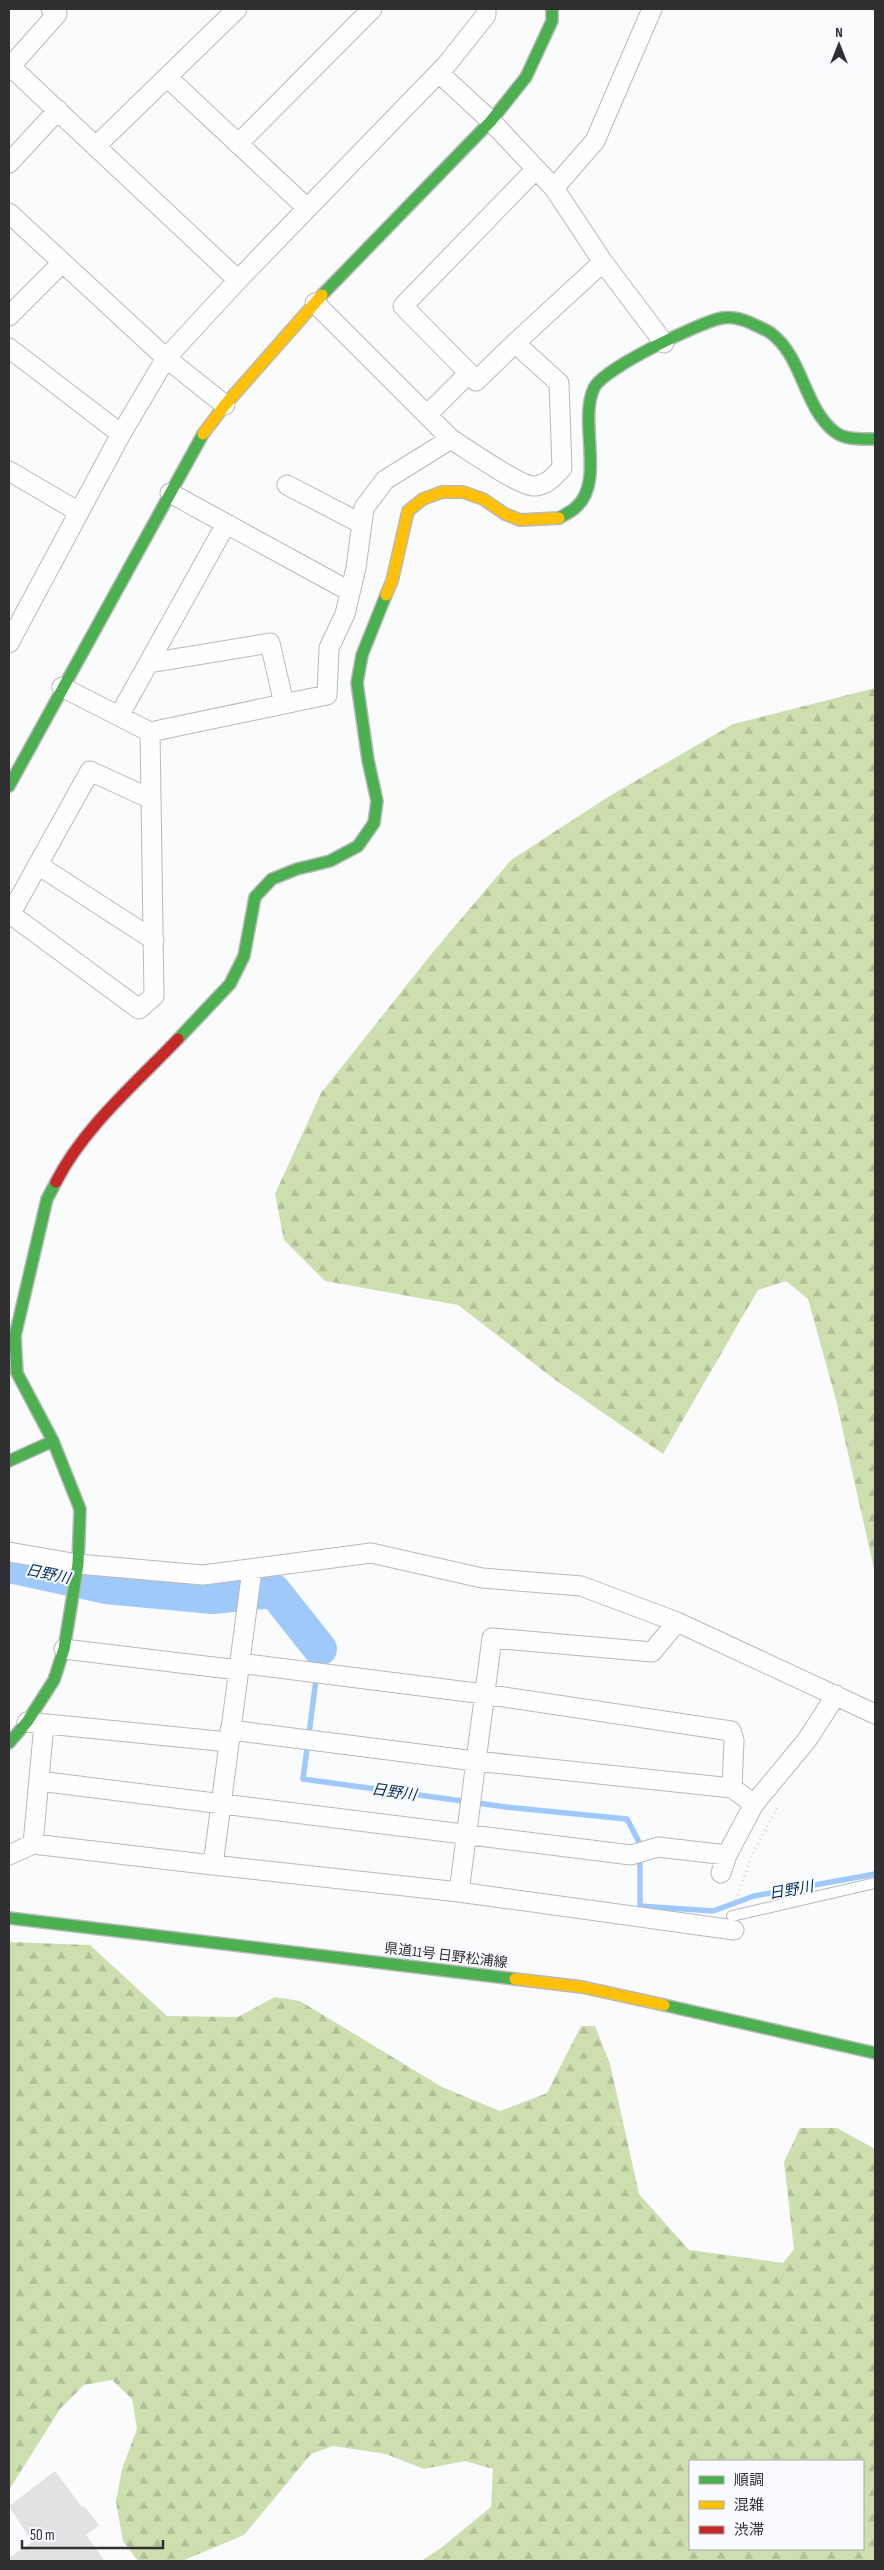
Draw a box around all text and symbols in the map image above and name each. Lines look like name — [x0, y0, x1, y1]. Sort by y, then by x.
north arrow — [814, 20, 864, 70]
text: N — [835, 24, 843, 41]
water label: 日野川 — [24, 1561, 74, 1589]
water label: 日野川 — [370, 1780, 420, 1805]
water label: 日野川 — [767, 1877, 817, 1904]
street label: 県道11号 日野松浦線 — [383, 1940, 509, 1971]
legend — [689, 2460, 864, 2550]
text: 順調 — [734, 2471, 764, 2490]
text: 混雑 — [734, 2496, 764, 2515]
scale bar — [22, 2518, 164, 2550]
text: 渋滞 — [734, 2521, 764, 2540]
text: 50 m — [30, 2526, 55, 2545]

